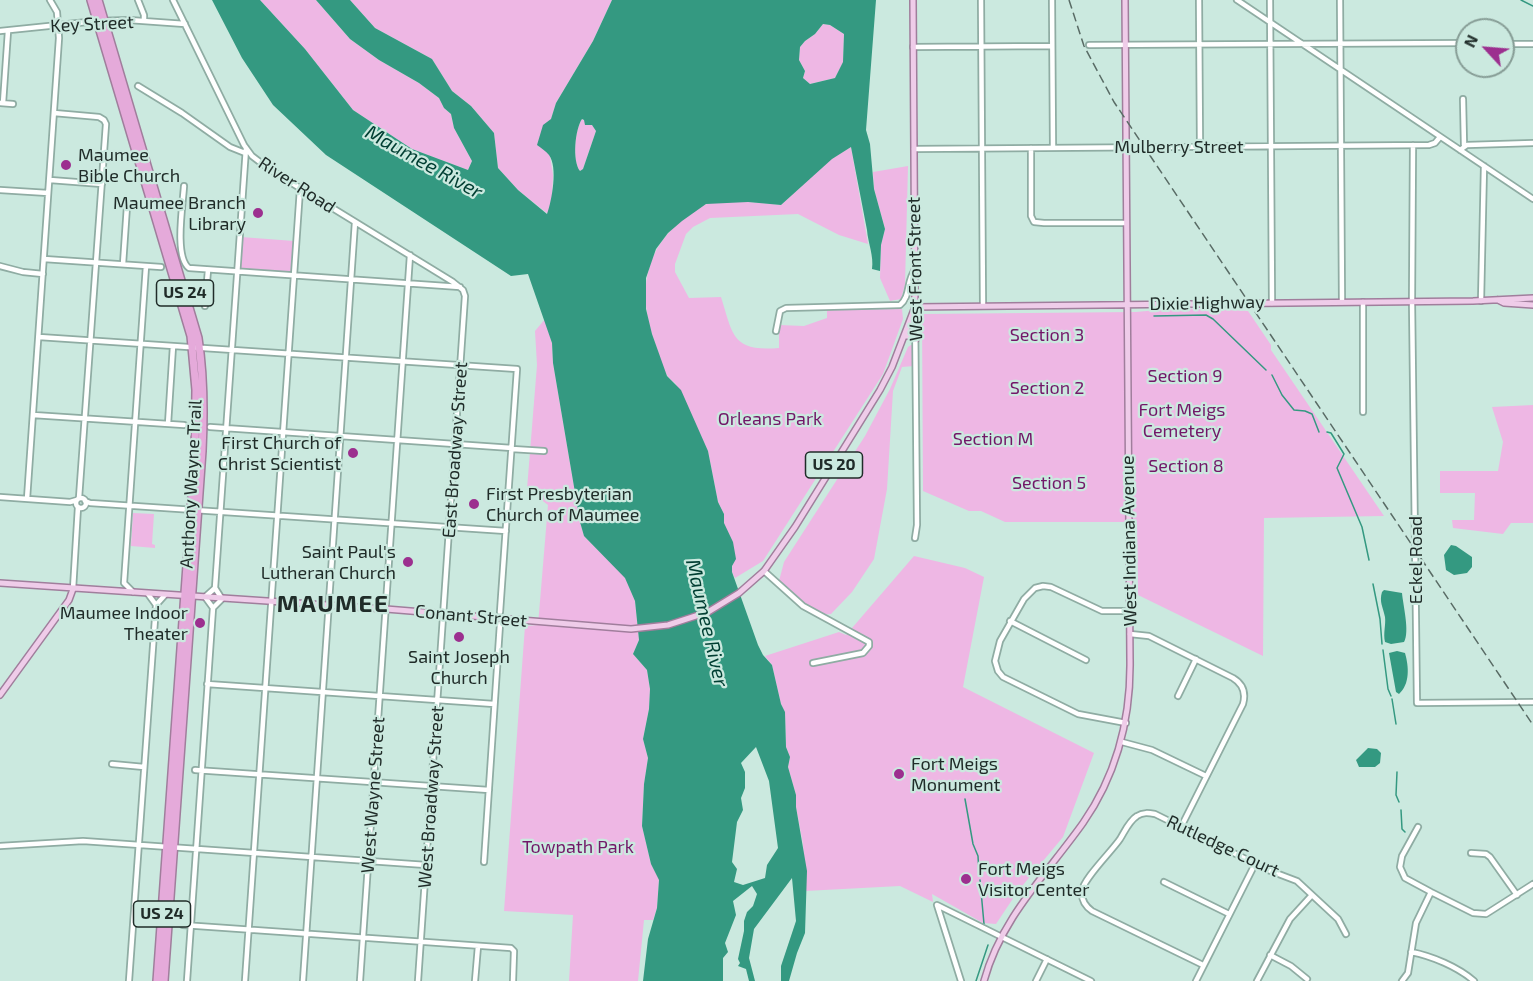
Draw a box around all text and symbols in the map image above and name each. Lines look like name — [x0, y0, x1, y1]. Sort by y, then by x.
street label: Key Street — [50, 11, 134, 37]
north arrow — [1455, 18, 1515, 78]
text: N — [1459, 31, 1481, 50]
water label: Maumee River — [361, 120, 487, 204]
street label: Mulberry Street — [1114, 136, 1244, 158]
place label: Maumee Bible Church — [78, 144, 180, 186]
street label: River Road — [254, 152, 340, 218]
marker: Maumee Bible Church — [59, 158, 73, 172]
place label: Maumee Branch Library — [113, 192, 246, 234]
street label: West Front Street — [903, 197, 927, 341]
marker: Maumee Branch Library — [251, 206, 265, 220]
road number: US 24 — [156, 280, 213, 306]
street label: Dixie Highway — [1149, 291, 1265, 315]
park label: Section 3 — [1010, 324, 1084, 346]
street label: East Broadway Street — [438, 361, 472, 539]
park label: Section 9 — [1148, 365, 1222, 387]
park label: Section 2 — [1010, 377, 1084, 399]
street label: Anthony Wayne Trail — [176, 399, 206, 569]
park label: Fort Meigs Cemetery — [1139, 399, 1225, 442]
park label: Orleans Park — [718, 408, 822, 430]
park label: Section M — [953, 428, 1033, 450]
place label: First Church of Christ Scientist — [218, 432, 341, 474]
marker: First Church of Christ Scientist — [346, 446, 360, 460]
road number: US 20 — [806, 452, 862, 478]
street label: West Indiana Avenue — [1117, 455, 1141, 627]
park label: Section 8 — [1148, 455, 1224, 477]
park label: Section 5 — [1012, 472, 1086, 494]
place label: First Presbyterian Church of Maumee — [486, 483, 639, 526]
marker: First Presbyterian Church of Maumee — [467, 497, 481, 511]
street label: Eckel Road — [1405, 516, 1427, 604]
place label: Saint Paul's Lutheran Church — [261, 541, 396, 584]
marker: Saint Paul's Lutheran Church — [401, 555, 415, 569]
water label: Maumee River — [681, 557, 733, 689]
district label: MAUMEE — [277, 590, 389, 618]
street label: Conant Street — [414, 600, 528, 632]
place label: Maumee Indoor Theater — [60, 602, 188, 644]
marker: Maumee Indoor Theater — [193, 616, 207, 630]
marker: Saint Joseph Church — [452, 630, 466, 644]
place label: Saint Joseph Church — [408, 646, 510, 688]
street label: West Broadway Street — [414, 705, 448, 889]
street label: West Wayne Street — [357, 716, 389, 874]
place label: Fort Meigs Monument — [911, 753, 1000, 795]
marker: Fort Meigs Monument — [892, 767, 906, 781]
street label: Rutledge Court — [1163, 810, 1283, 882]
park label: Towpath Park — [522, 836, 634, 858]
place label: Fort Meigs Visitor Center — [978, 858, 1089, 900]
marker: Fort Meigs Visitor Center — [959, 872, 973, 886]
road number: US 24 — [134, 901, 190, 927]

